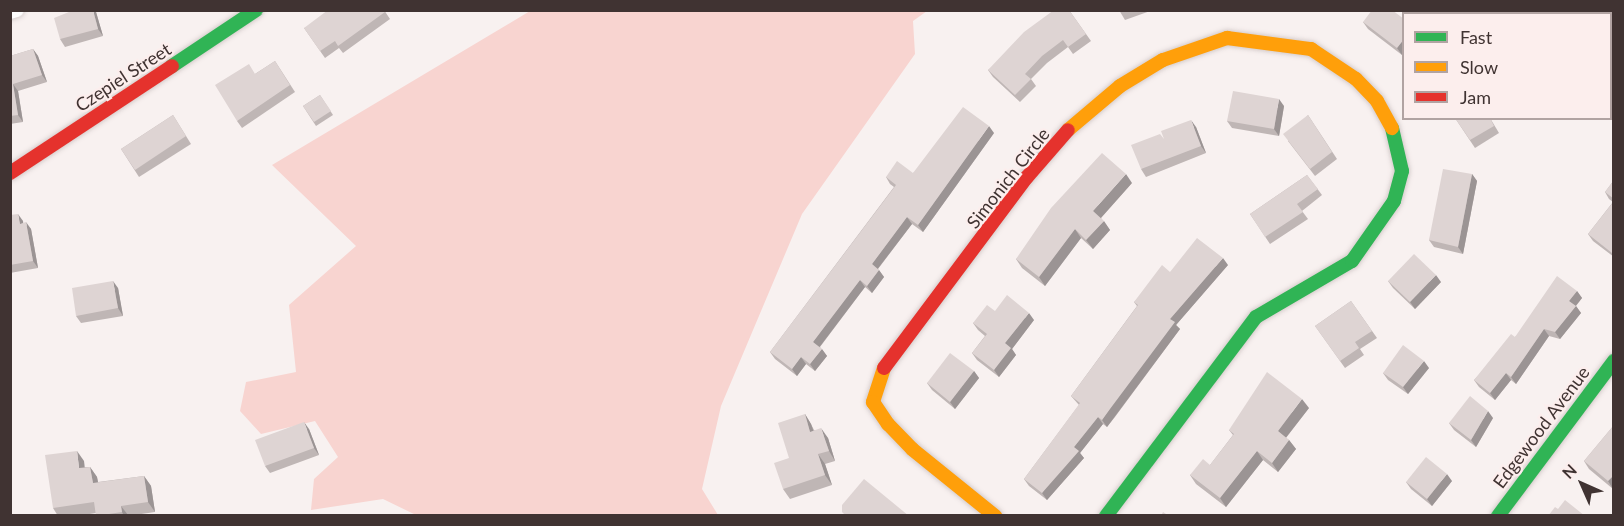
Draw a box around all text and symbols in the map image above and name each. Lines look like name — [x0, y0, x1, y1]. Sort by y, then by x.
legend — [1402, 12, 1612, 120]
text: Fast — [1460, 26, 1492, 48]
street label: Czepiel Street — [71, 38, 175, 116]
text: Slow — [1460, 56, 1498, 78]
text: Jam — [1460, 86, 1491, 108]
street label: Simonich Circle — [962, 123, 1054, 233]
street label: Edgewood Avenue — [1488, 362, 1594, 492]
north arrow — [1552, 454, 1612, 514]
text: N — [1558, 460, 1580, 482]

